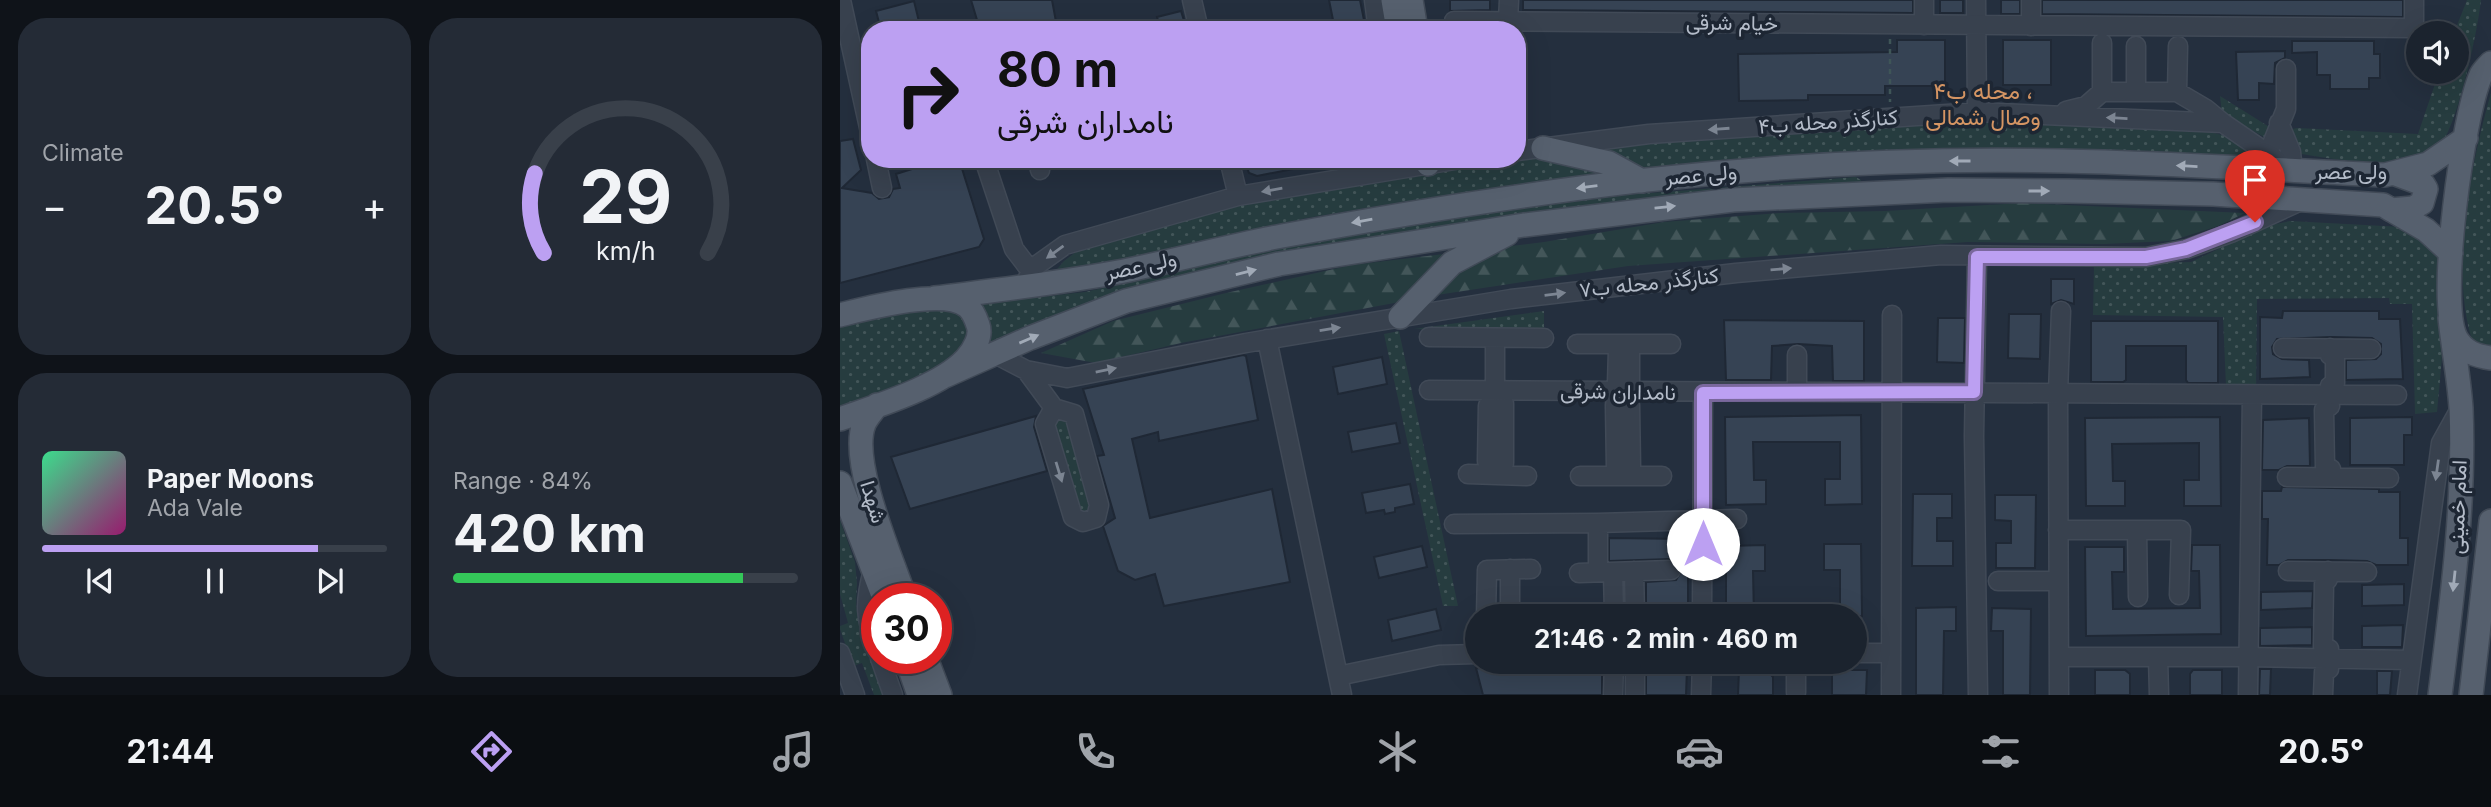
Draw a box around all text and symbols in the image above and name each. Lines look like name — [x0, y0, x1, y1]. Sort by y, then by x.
street label: خیام شرقی — [1686, 9, 1778, 38]
map controls — [2406, 21, 2469, 84]
button: sound — [2406, 21, 2469, 84]
text: 80 m — [997, 40, 1118, 99]
icon: right — [882, 49, 973, 140]
district label: محله ب۴ ، وصال شمالی — [1925, 77, 2041, 132]
text: نامداران شرقی — [997, 102, 1174, 141]
street label: کنارگذر محله ب۴ — [1757, 104, 1899, 140]
one-way arrow — [2106, 112, 2128, 123]
one-way arrow — [1707, 124, 1729, 135]
text: Climate — [42, 139, 124, 167]
pin — [2225, 150, 2285, 222]
text: 29 — [579, 152, 672, 241]
one-way arrow — [1949, 155, 1971, 167]
street label: ولی عصر — [1663, 159, 1738, 191]
street label: ولی عصر — [2314, 159, 2387, 185]
one-way arrow — [2176, 161, 2198, 172]
icon: arrive — [2236, 161, 2274, 199]
text: 20.5° — [144, 174, 285, 237]
one-way arrow — [1576, 182, 1598, 193]
text: − — [42, 183, 67, 229]
text: + — [362, 183, 387, 229]
one-way arrow — [1261, 185, 1283, 196]
one-way arrow — [2028, 185, 2050, 196]
one-way arrow — [1654, 202, 1676, 213]
one-way arrow — [1351, 216, 1373, 227]
text: km/h — [596, 235, 655, 265]
one-way arrow — [1045, 245, 1064, 259]
street label: ولی عصر — [1102, 246, 1179, 286]
street label: کنارگذر محله ب۷ — [1578, 263, 1720, 303]
one-way arrow — [1770, 263, 1792, 274]
one-way arrow — [1235, 266, 1257, 277]
one-way arrow — [1544, 288, 1566, 299]
one-way arrow — [1319, 323, 1341, 334]
one-way arrow — [1019, 333, 1040, 344]
one-way arrow — [1095, 365, 1117, 376]
street label: نامداران شرقی — [1560, 378, 1676, 406]
street label: امام خمینی — [2443, 459, 2474, 555]
one-way arrow — [2432, 460, 2443, 482]
one-way arrow — [1055, 461, 1065, 482]
text: Paper Moons — [147, 463, 314, 494]
text: Range · 84% — [453, 467, 593, 495]
street label: شهدا — [854, 478, 892, 526]
text: Ada Vale — [147, 494, 243, 522]
text: 420 km — [453, 502, 646, 565]
position arrow — [1666, 507, 1740, 581]
icon: previous — [81, 562, 119, 600]
icon: pause — [196, 562, 234, 600]
icon: next — [311, 562, 349, 600]
one-way arrow — [2448, 571, 2459, 593]
speed limit sign: 30 — [861, 583, 952, 674]
text: 21:46 · 2 min · 460 m — [1534, 623, 1798, 654]
icon: directions — [467, 727, 516, 776]
icon: music — [769, 727, 818, 776]
icon: phone — [1071, 727, 1120, 776]
icon: climate — [1373, 727, 1422, 776]
icon: car — [1675, 727, 1724, 776]
icon: filters — [1976, 727, 2025, 776]
text: 21:44 — [126, 732, 214, 771]
text: 20.5° — [2278, 732, 2365, 771]

